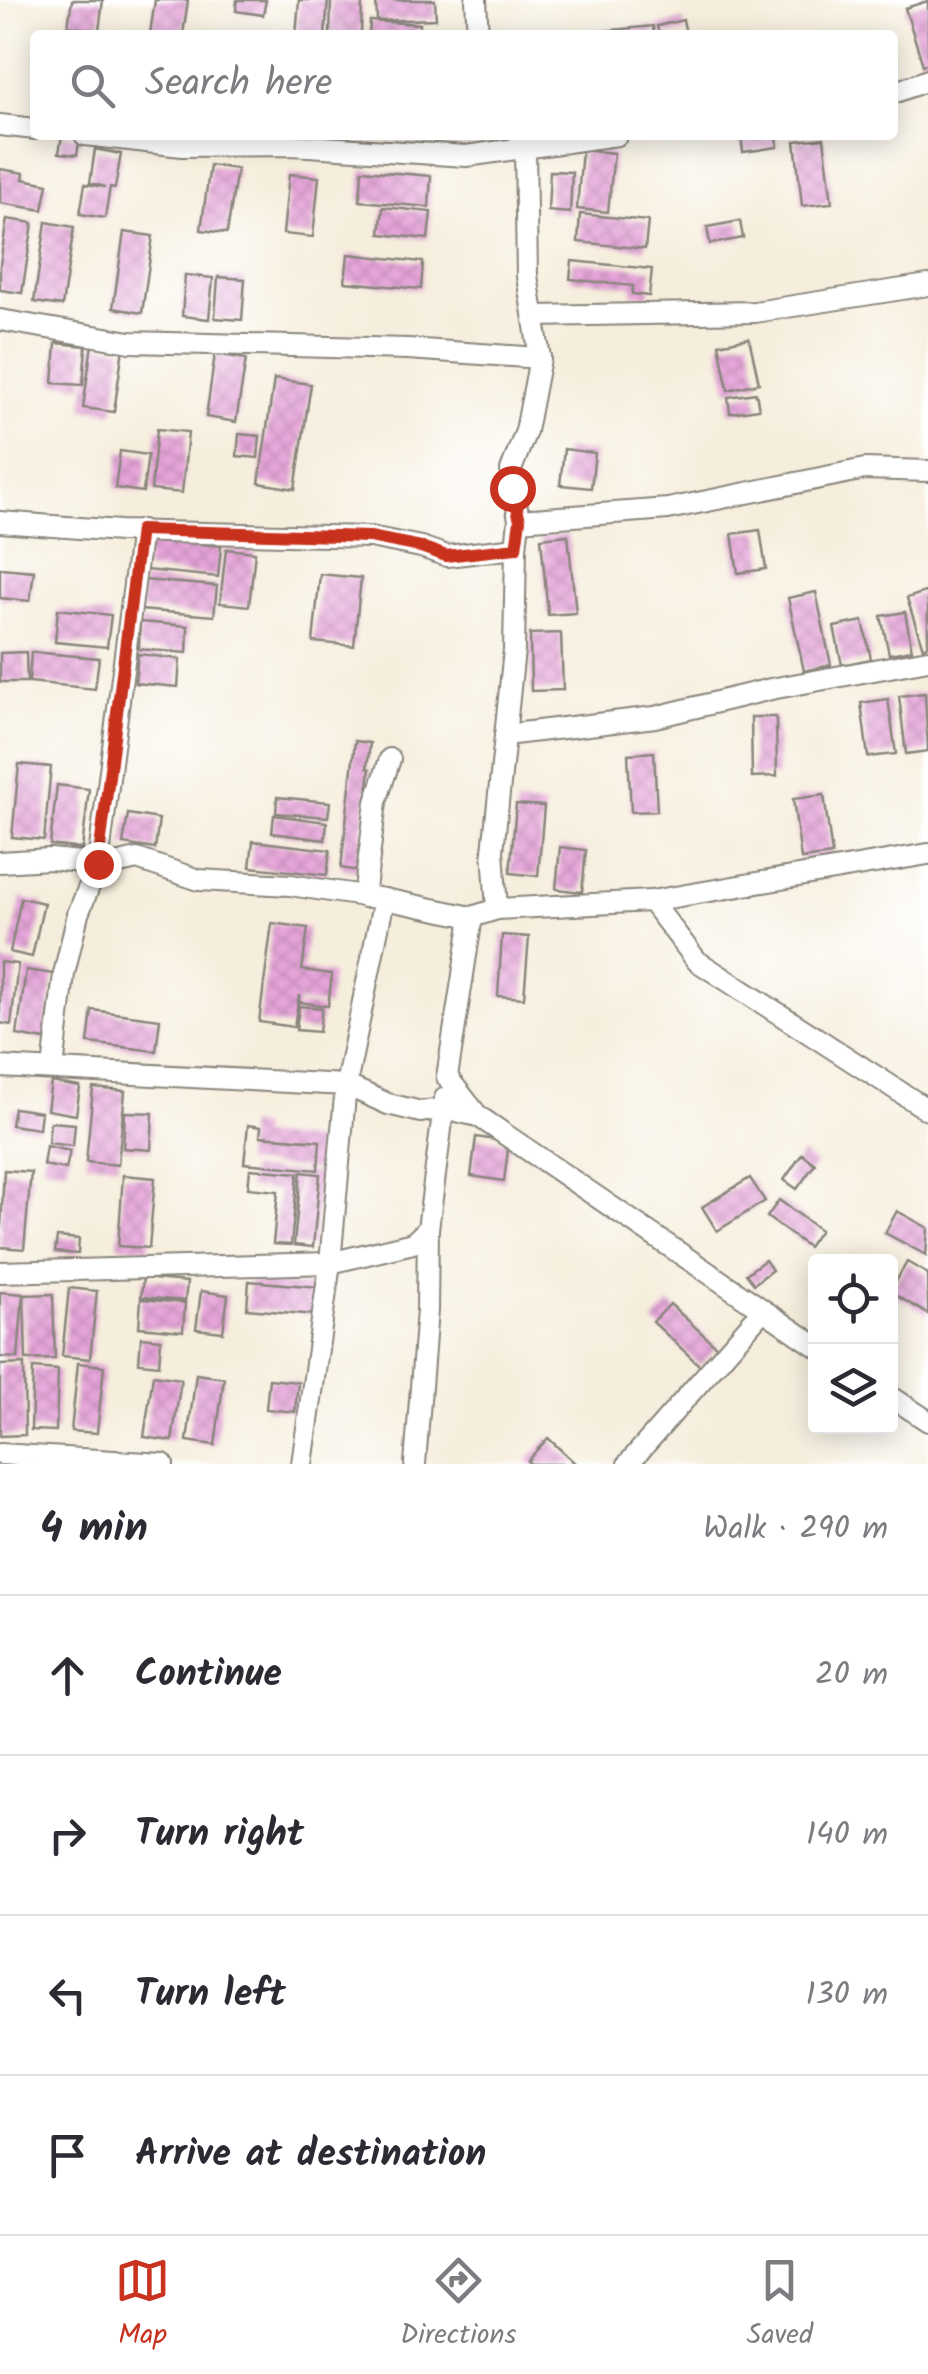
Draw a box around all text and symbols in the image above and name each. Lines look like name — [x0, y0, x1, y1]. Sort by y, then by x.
search box — [30, 30, 898, 140]
text: Search here — [145, 55, 332, 115]
icon: search — [65, 58, 120, 113]
route start — [490, 466, 536, 512]
route end — [76, 842, 122, 888]
map controls — [808, 1254, 898, 1434]
button: locate — [808, 1254, 898, 1344]
button: layers — [808, 1344, 898, 1434]
text: 4 min — [40, 1496, 148, 1563]
text: Walk · 290 m — [703, 1504, 888, 1555]
text: Continue — [135, 1645, 282, 1705]
icon: ahead — [40, 1648, 95, 1703]
text: 20 m — [815, 1650, 888, 1701]
text: Turn right — [135, 1805, 304, 1865]
icon: right — [40, 1808, 95, 1863]
text: 140 m — [806, 1810, 888, 1861]
text: Turn left — [135, 1965, 286, 2025]
icon: left — [40, 1968, 95, 2023]
text: 130 m — [805, 1970, 888, 2021]
text: Arrive at destination — [135, 2125, 486, 2185]
icon: arrive — [40, 2128, 95, 2183]
tab: Map — [115, 2253, 170, 2358]
tab: Directions — [400, 2253, 516, 2358]
tab: Saved — [747, 2253, 813, 2358]

